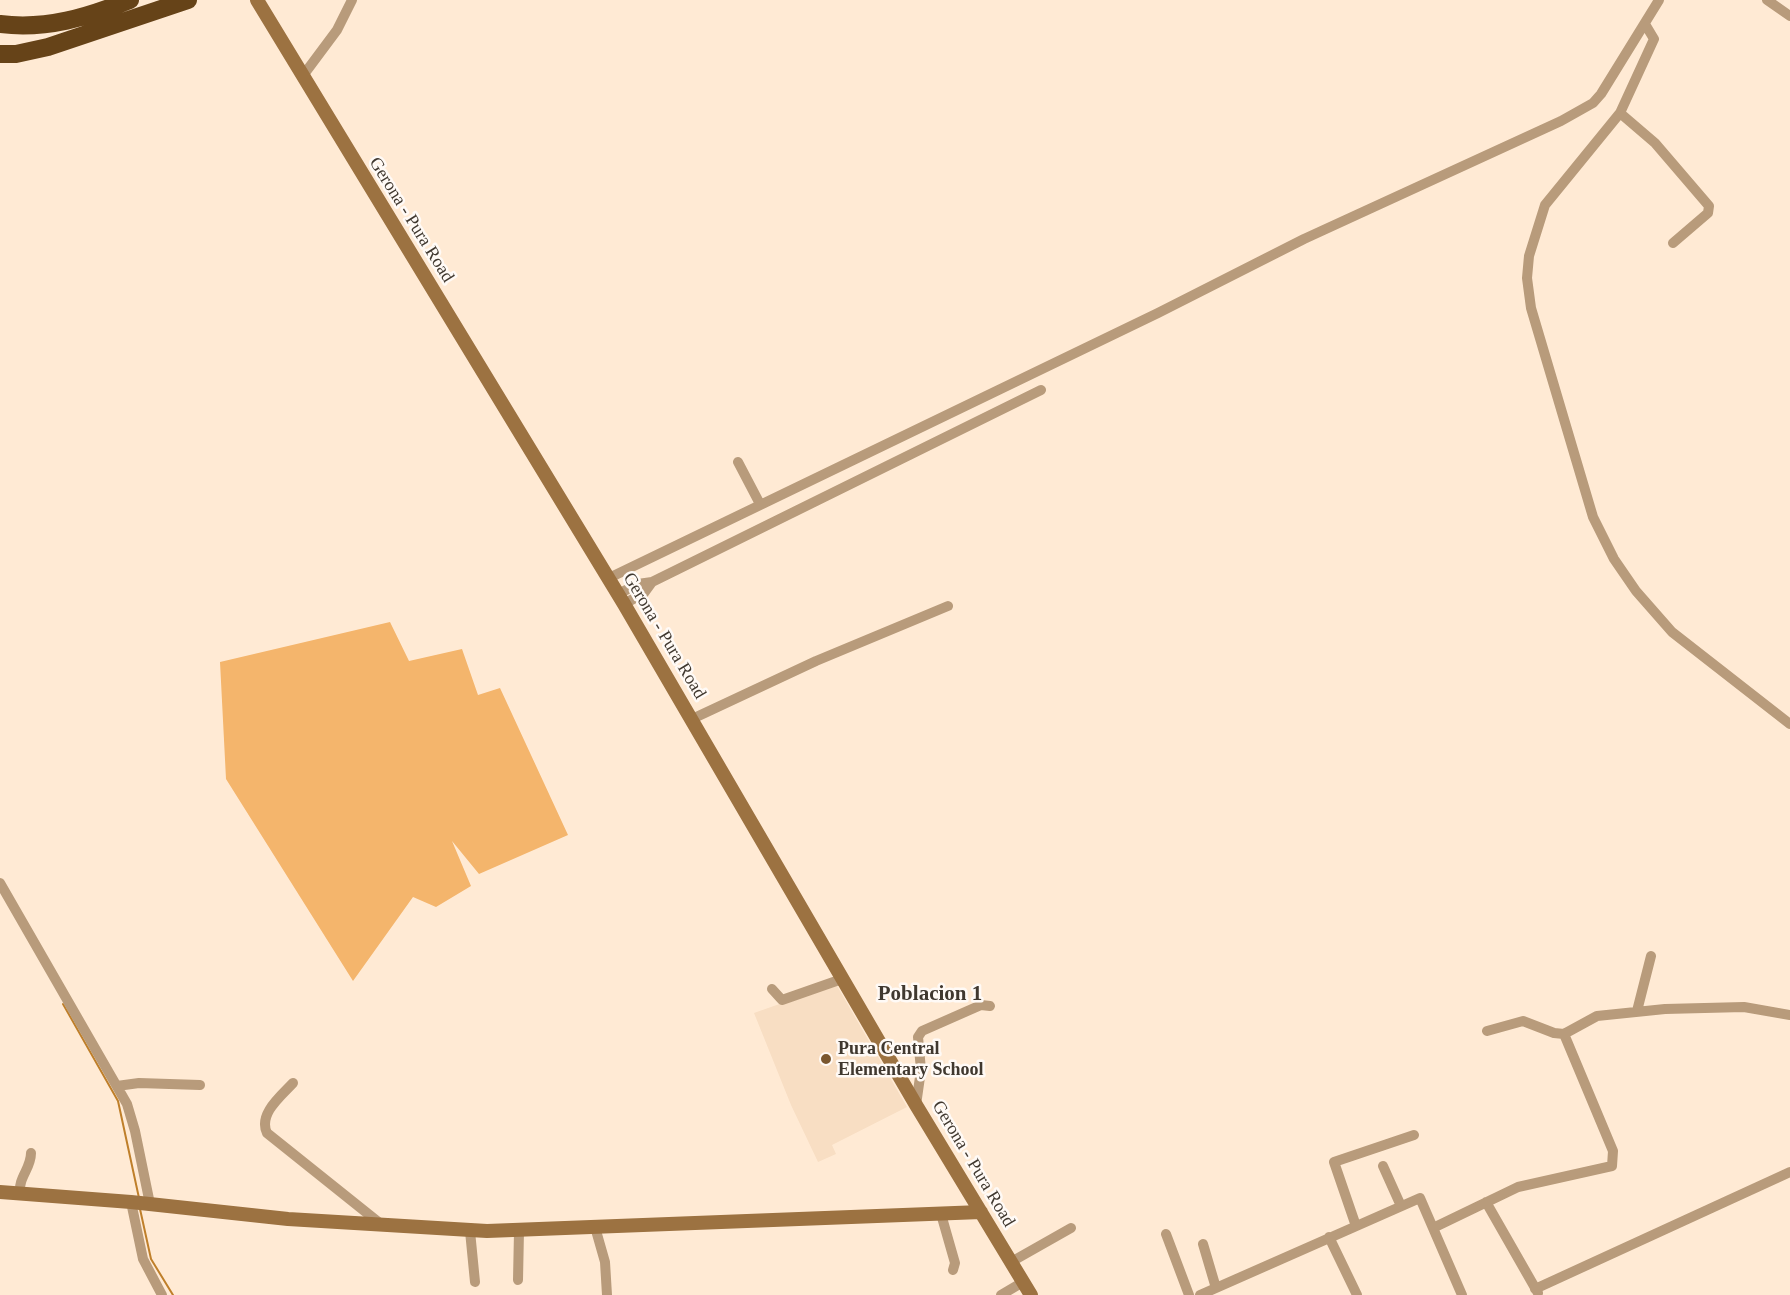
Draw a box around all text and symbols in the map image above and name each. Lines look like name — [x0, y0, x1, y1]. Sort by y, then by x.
street label: Gerona - Pura Road — [364, 153, 458, 287]
street label: Gerona - Pura Road — [618, 569, 710, 703]
district label: Poblacion 1 — [878, 982, 982, 1008]
place label: Pura Central Elementary School — [838, 1038, 983, 1080]
marker: Pura Central Elementary School — [819, 1052, 833, 1066]
street label: Gerona - Pura Road — [927, 1097, 1019, 1231]

